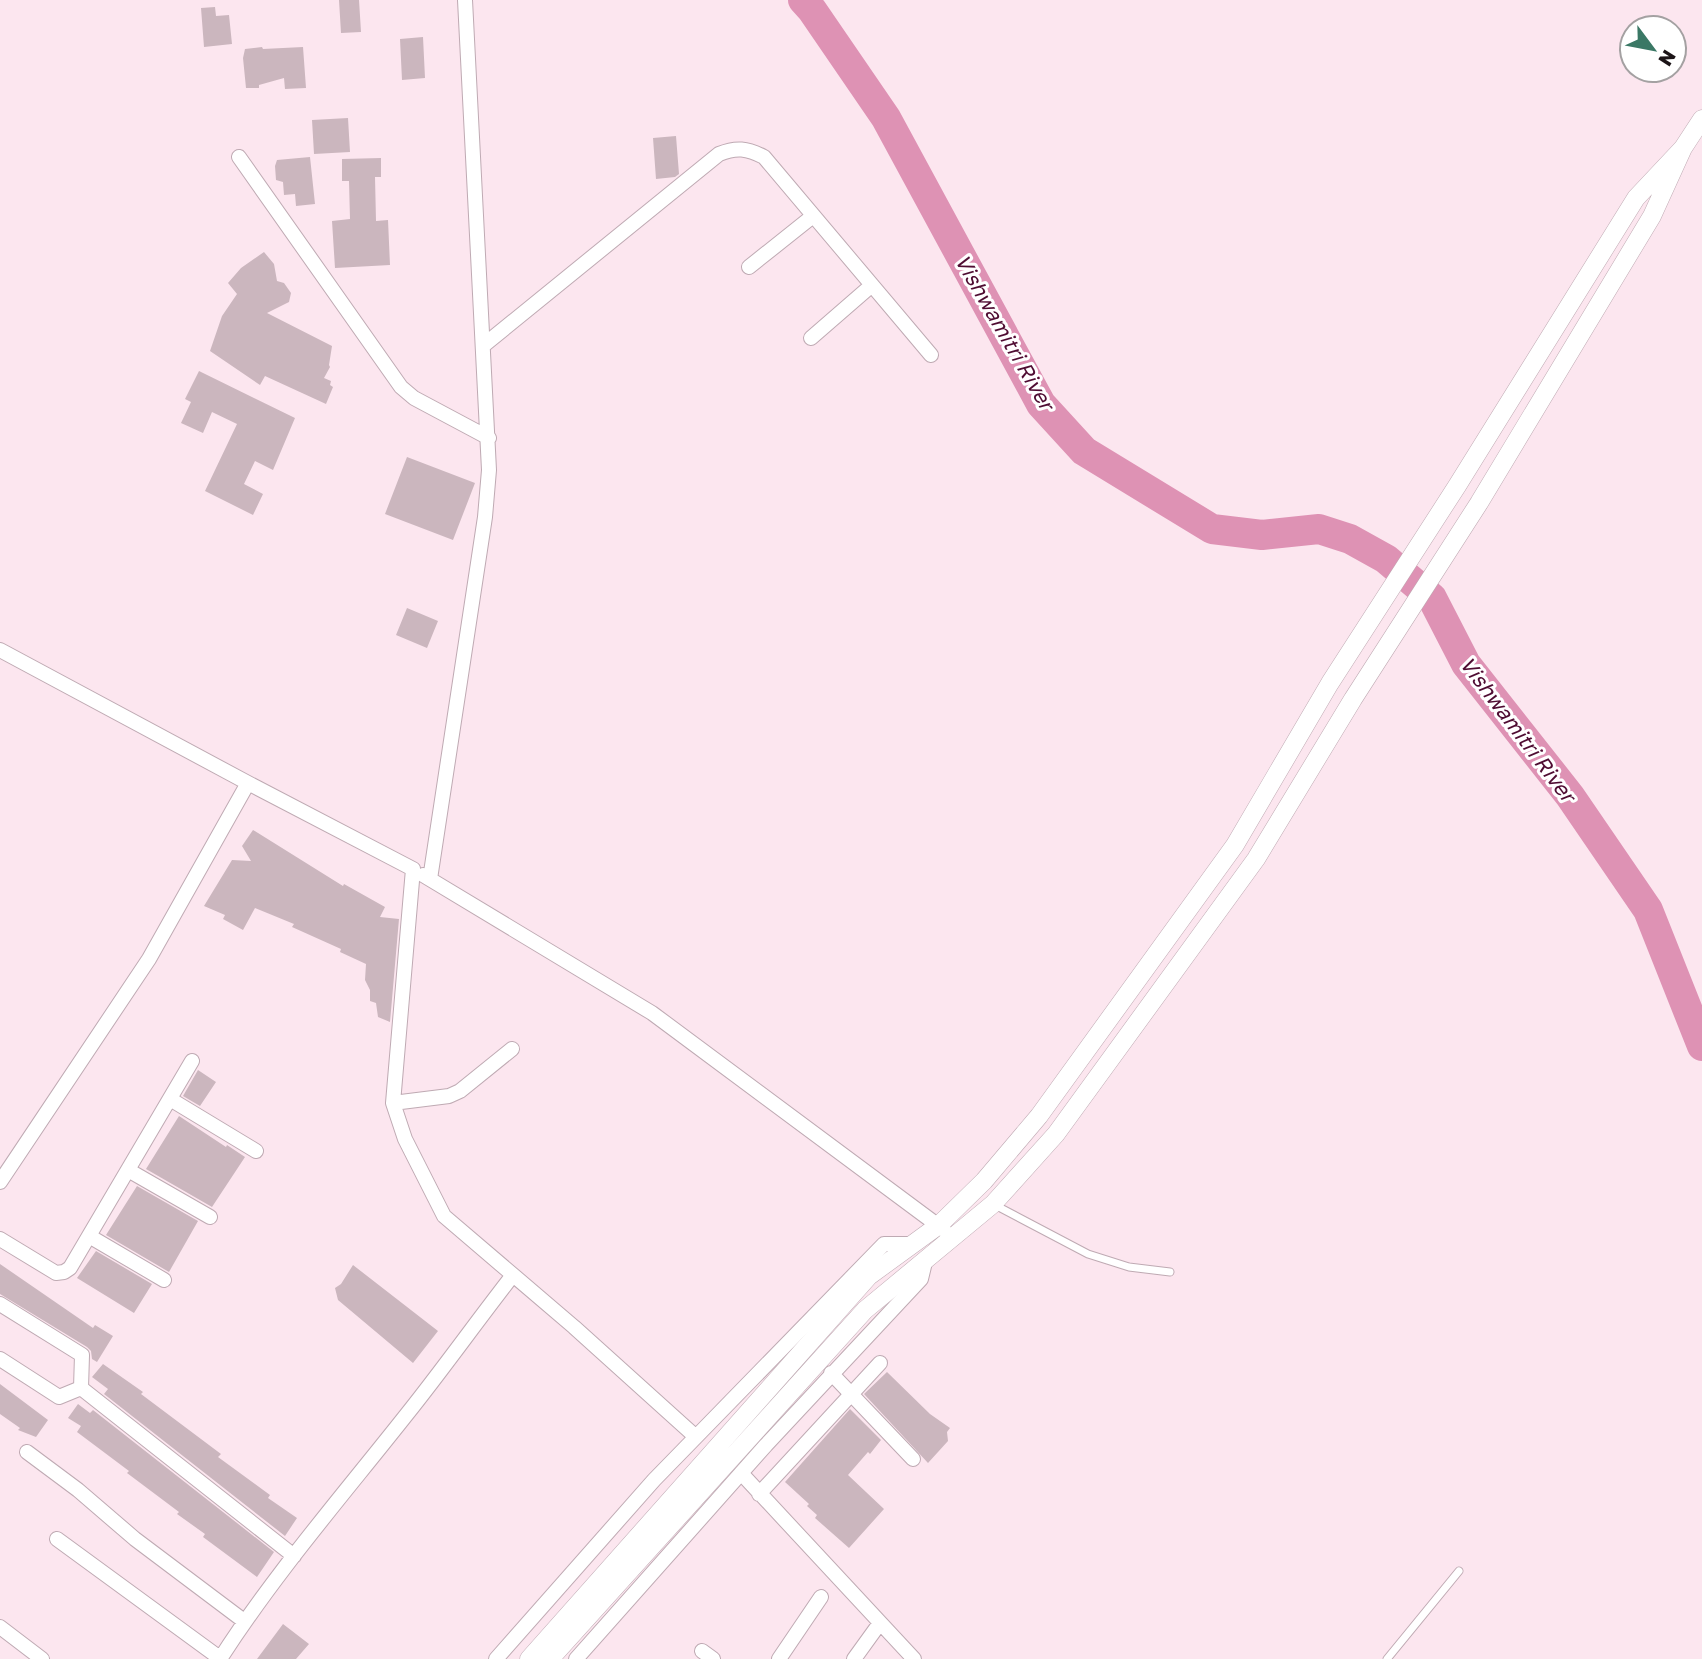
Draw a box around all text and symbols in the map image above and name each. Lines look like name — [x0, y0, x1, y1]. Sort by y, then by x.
north arrow — [1618, 14, 1688, 84]
text: N — [1654, 46, 1681, 70]
water label: Vishwamitri River — [950, 250, 1061, 417]
water label: Vishwamitri River — [1455, 651, 1583, 809]

